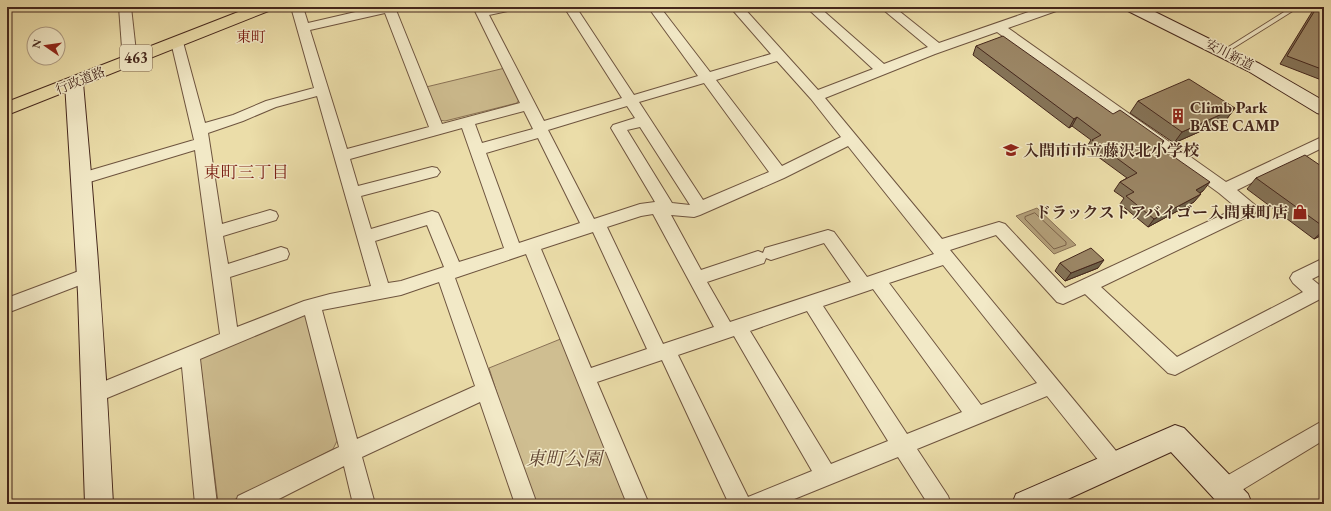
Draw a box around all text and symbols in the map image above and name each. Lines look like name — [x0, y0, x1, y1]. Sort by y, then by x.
north arrow — [26, 26, 66, 66]
district label: 東町 — [236, 27, 266, 46]
street label: 安川新道 — [1203, 35, 1257, 74]
text: N — [28, 38, 44, 50]
road number: 463 — [120, 45, 152, 71]
street label: 行政道路 — [53, 63, 107, 98]
place label: Climb Park BASE CAMP — [1190, 97, 1280, 136]
building icon: Climb Park BASE CAMP — [1169, 107, 1187, 125]
place label: 入間市市立藤沢北小学校 — [1023, 140, 1200, 161]
school or university icon: 入間市市立藤沢北小学校 — [1002, 141, 1020, 159]
district label: 東町三丁目 — [204, 161, 289, 183]
place label: ドラックストアバイゴー入間東町店 — [1035, 202, 1288, 223]
shop icon: ドラックストアバイゴー入間東町店 — [1291, 203, 1309, 221]
park label: 東町公園 — [526, 446, 605, 471]

